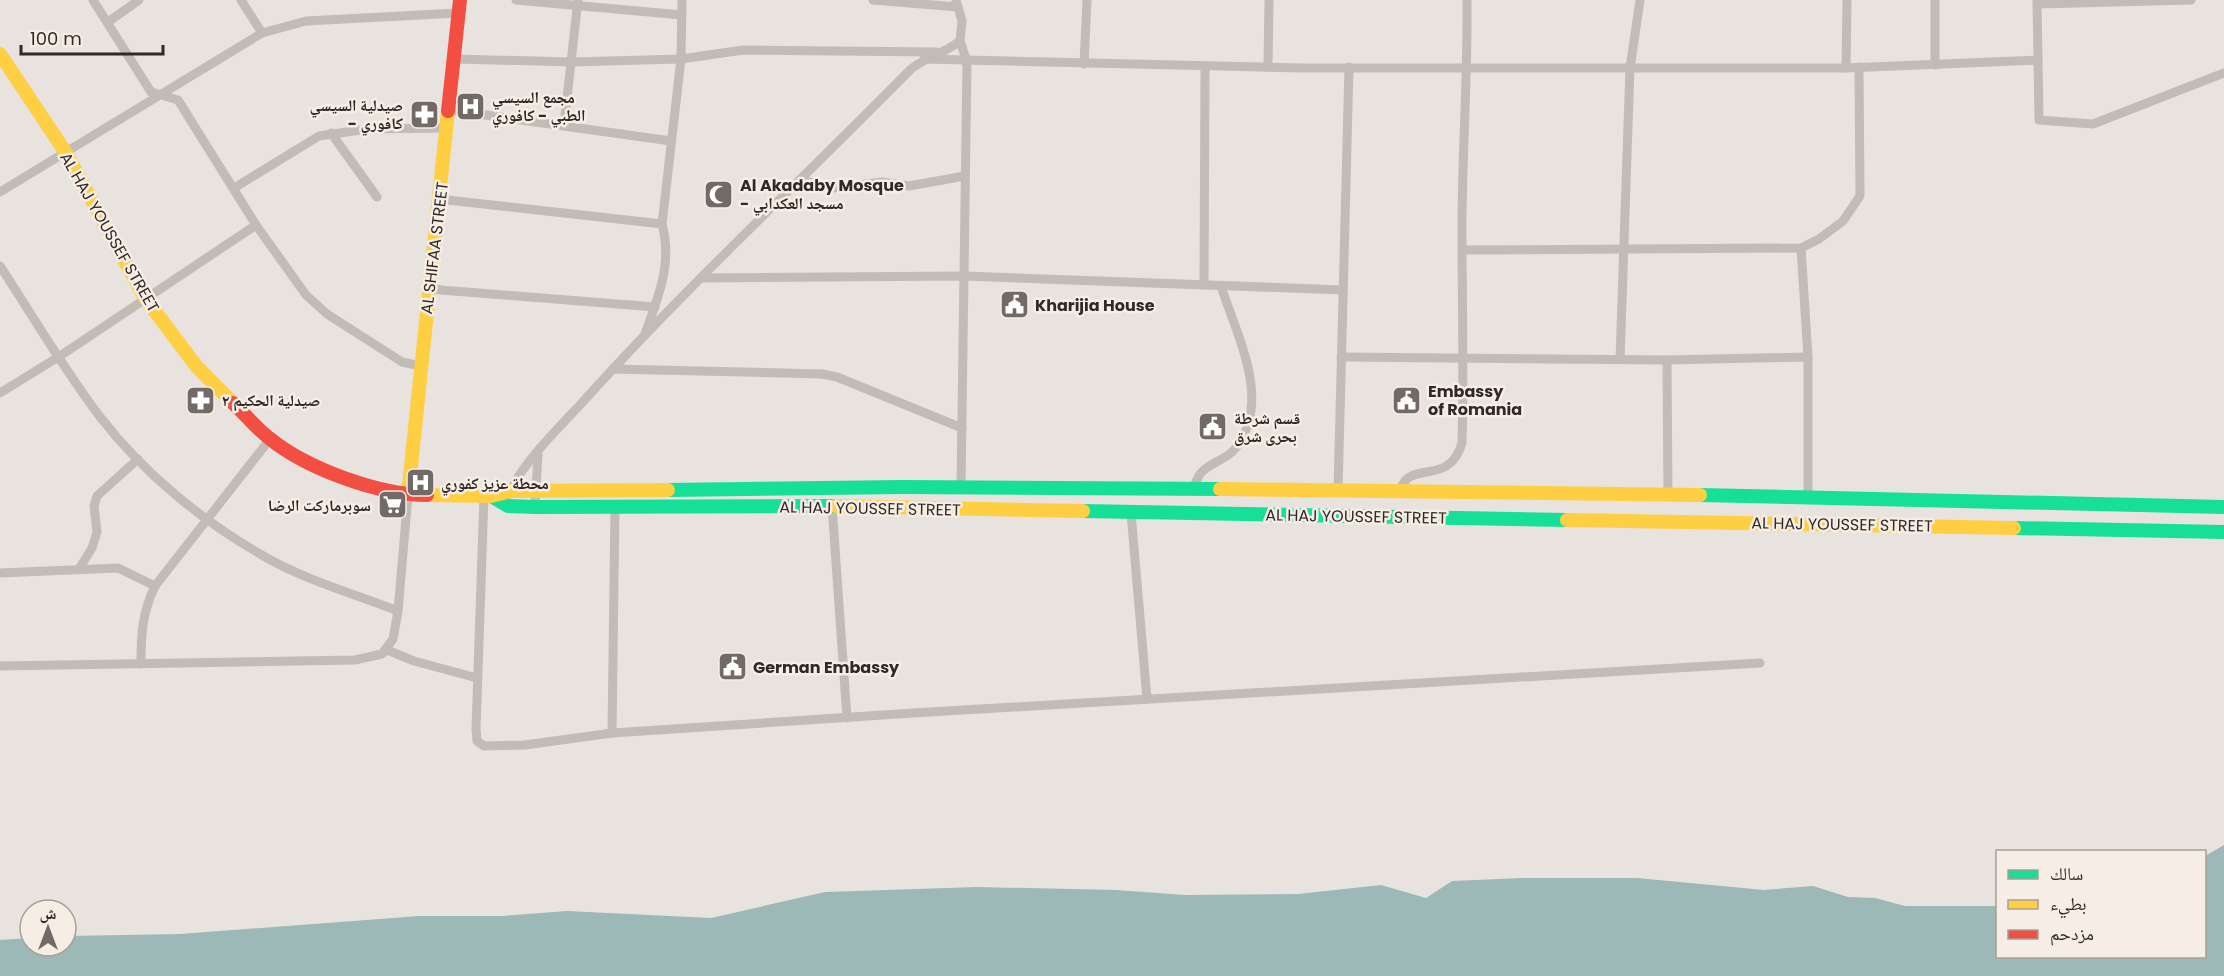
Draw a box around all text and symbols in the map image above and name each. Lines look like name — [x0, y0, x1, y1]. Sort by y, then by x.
scale bar — [21, 18, 164, 56]
text: 100 m — [30, 26, 82, 51]
place label: مجمع السيسي الطبي - كافوري — [492, 86, 586, 128]
hospital icon: مجمع السيسي الطبي - كافوري — [455, 90, 487, 122]
place label: صيدلية السيسي - كافوري — [310, 94, 403, 136]
pharmacy icon: صيدلية السيسي - كافوري — [408, 98, 440, 130]
street label: AL HAJ YOUSSEF STREET — [54, 148, 165, 317]
place label: Al Akadaby Mosque - مسجد العكدابي — [740, 174, 904, 216]
mosque icon: Al Akadaby Mosque - مسجد العكدابي — [703, 178, 735, 210]
street label: AL SHIFAA STREET — [415, 180, 454, 316]
public building icon: Kharijia House — [998, 289, 1030, 321]
place label: Kharijia House — [1035, 294, 1155, 317]
place label: Embassy of Romania — [1428, 380, 1522, 421]
pharmacy icon: صيدلية الحكيم ٢ — [185, 384, 217, 416]
public building icon: Embassy of Romania — [1391, 384, 1423, 416]
place label: صيدلية الحكيم ٢ — [222, 389, 320, 412]
place label: قسم شرطة بحرى شرق — [1234, 407, 1300, 448]
public building icon: قسم شرطة بحرى شرق — [1197, 411, 1229, 443]
hospital icon: محطة عزيز كفوري — [404, 467, 436, 499]
place label: محطة عزيز كفوري — [441, 472, 549, 496]
supermarket icon: سوبرماركت الرضا — [376, 489, 408, 521]
place label: سوبرماركت الرضا — [268, 494, 371, 517]
street label: AL HAJ YOUSSEF STREET — [779, 495, 961, 522]
street label: AL HAJ YOUSSEF STREET — [1265, 503, 1447, 530]
street label: AL HAJ YOUSSEF STREET — [1751, 511, 1933, 538]
public building icon: German Embassy — [716, 651, 748, 683]
place label: German Embassy — [753, 656, 900, 679]
legend — [1996, 850, 2206, 958]
text: سالك — [2050, 861, 2083, 886]
text: بطيء — [2050, 891, 2087, 919]
north arrow — [18, 898, 78, 958]
text: ش — [40, 902, 57, 925]
text: مزدحم — [2050, 921, 2094, 946]

